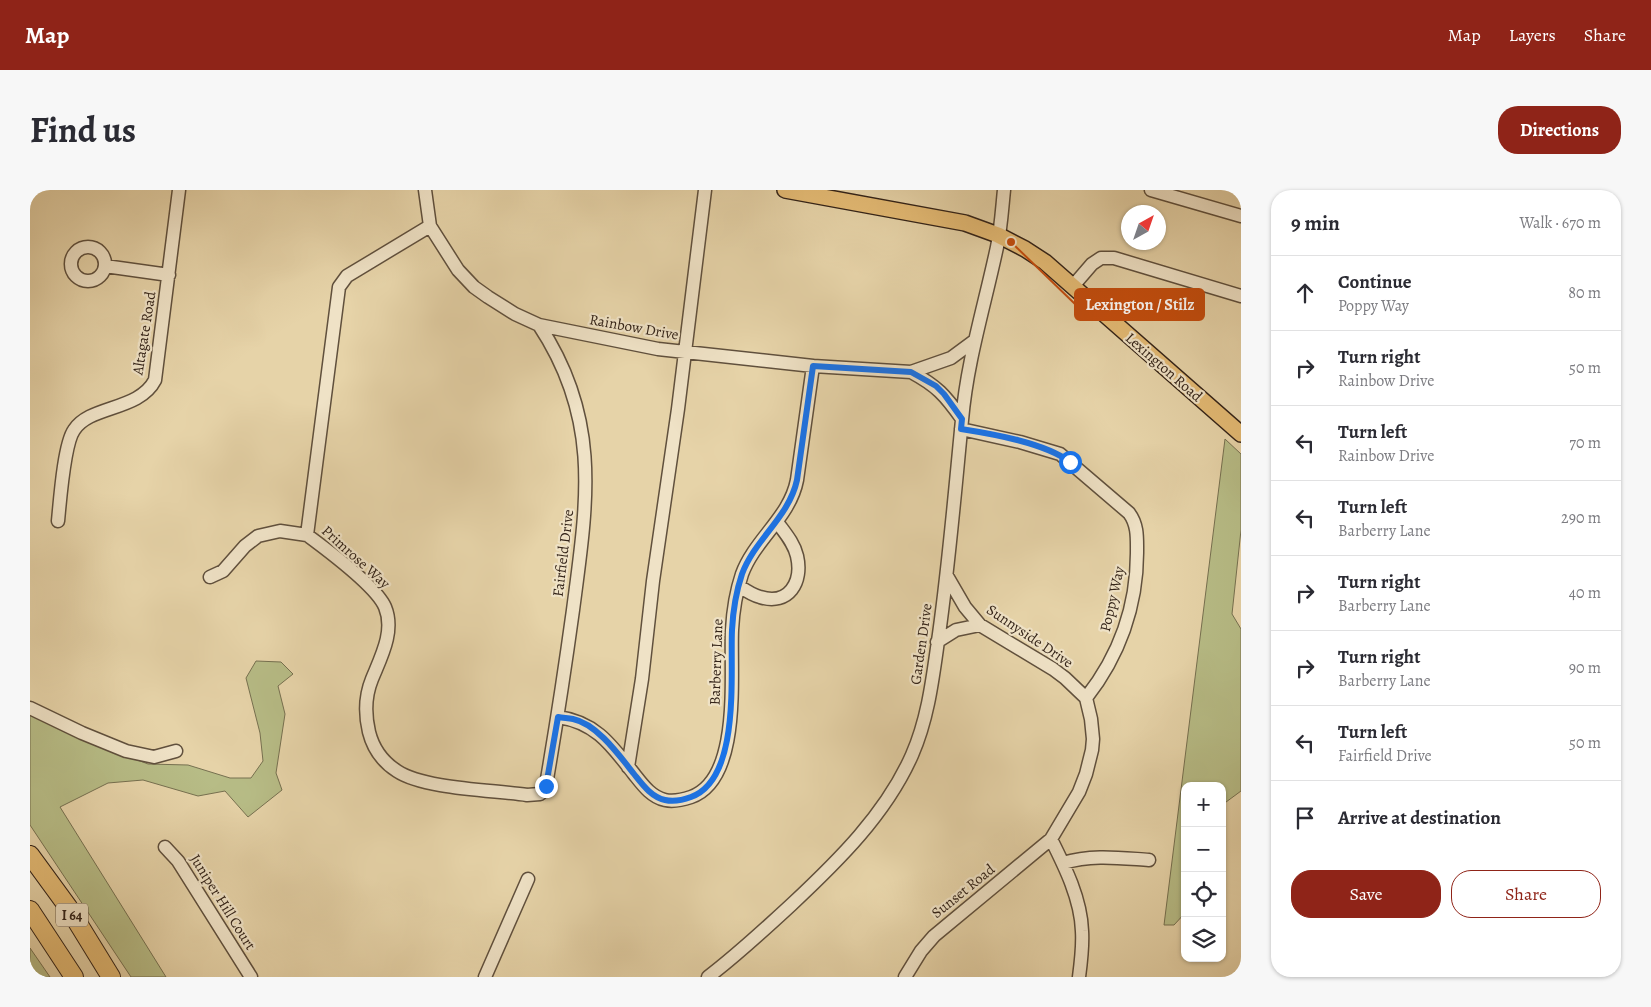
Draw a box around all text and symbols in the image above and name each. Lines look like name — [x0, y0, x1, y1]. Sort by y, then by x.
text: Map — [25, 19, 69, 51]
text: Map — [1448, 23, 1481, 47]
text: Layers — [1509, 23, 1556, 47]
text: Share — [1584, 23, 1626, 47]
text: Find us — [30, 106, 136, 154]
button: Directions — [1498, 106, 1621, 154]
north arrow — [1121, 205, 1166, 250]
text: 9 min — [1291, 209, 1340, 237]
text: Walk · 670 m — [1519, 212, 1601, 234]
text: Continue — [1338, 269, 1412, 295]
icon: ahead — [1291, 279, 1319, 307]
text: 80 m — [1568, 282, 1601, 304]
street label: Altagate Road — [127, 289, 161, 377]
callout: Lexington / Stilz — [1075, 289, 1204, 320]
text: Lexington / Stilz — [1086, 294, 1195, 316]
text: Poppy Way — [1338, 295, 1409, 317]
street label: Rainbow Drive — [588, 309, 681, 345]
street label: Lexington Road — [1121, 328, 1207, 407]
text: Turn right — [1338, 344, 1420, 370]
icon: right — [1291, 354, 1319, 382]
text: 50 m — [1569, 357, 1601, 379]
text: Rainbow Drive — [1338, 370, 1434, 392]
text: Turn left — [1338, 419, 1407, 445]
icon: left — [1291, 429, 1319, 457]
text: 70 m — [1569, 432, 1601, 454]
text: Rainbow Drive — [1338, 445, 1434, 467]
route start — [1059, 451, 1082, 474]
text: Turn left — [1338, 494, 1407, 520]
icon: left — [1291, 504, 1319, 532]
text: 290 m — [1561, 507, 1601, 529]
street label: Fairfield Drive — [548, 508, 578, 598]
text: Barberry Lane — [1338, 520, 1431, 542]
street label: Primrose Way — [318, 521, 395, 593]
street label: Poppy Way — [1095, 564, 1129, 634]
text: Turn right — [1338, 569, 1420, 595]
icon: right — [1291, 579, 1319, 607]
text: 40 m — [1569, 582, 1601, 604]
text: Barberry Lane — [1338, 595, 1431, 617]
street label: Sunnyside Drive — [983, 600, 1078, 673]
street label: Garden Drive — [905, 602, 937, 686]
street label: Barberry Lane — [704, 618, 728, 706]
text: Turn right — [1338, 644, 1420, 670]
icon: right — [1291, 654, 1319, 682]
text: 90 m — [1569, 657, 1601, 679]
text: Barberry Lane — [1338, 670, 1431, 692]
text: Turn left — [1338, 719, 1407, 745]
icon: left — [1291, 729, 1319, 757]
text: 50 m — [1569, 732, 1601, 754]
text: Fairfield Drive — [1338, 745, 1432, 767]
route end — [535, 775, 558, 798]
map controls — [1181, 782, 1226, 962]
button: + — [1181, 782, 1226, 827]
icon: arrive — [1291, 804, 1319, 832]
text: Arrive at destination — [1338, 805, 1501, 831]
button: − — [1181, 827, 1226, 872]
street label: Juniper Hill Court — [186, 850, 260, 954]
street label: Sunset Road — [927, 859, 1000, 923]
button: Save — [1291, 870, 1441, 918]
button: Share — [1451, 870, 1601, 918]
button: locate — [1181, 872, 1226, 917]
road number: I 64 — [56, 904, 88, 926]
button: layers — [1181, 917, 1226, 962]

